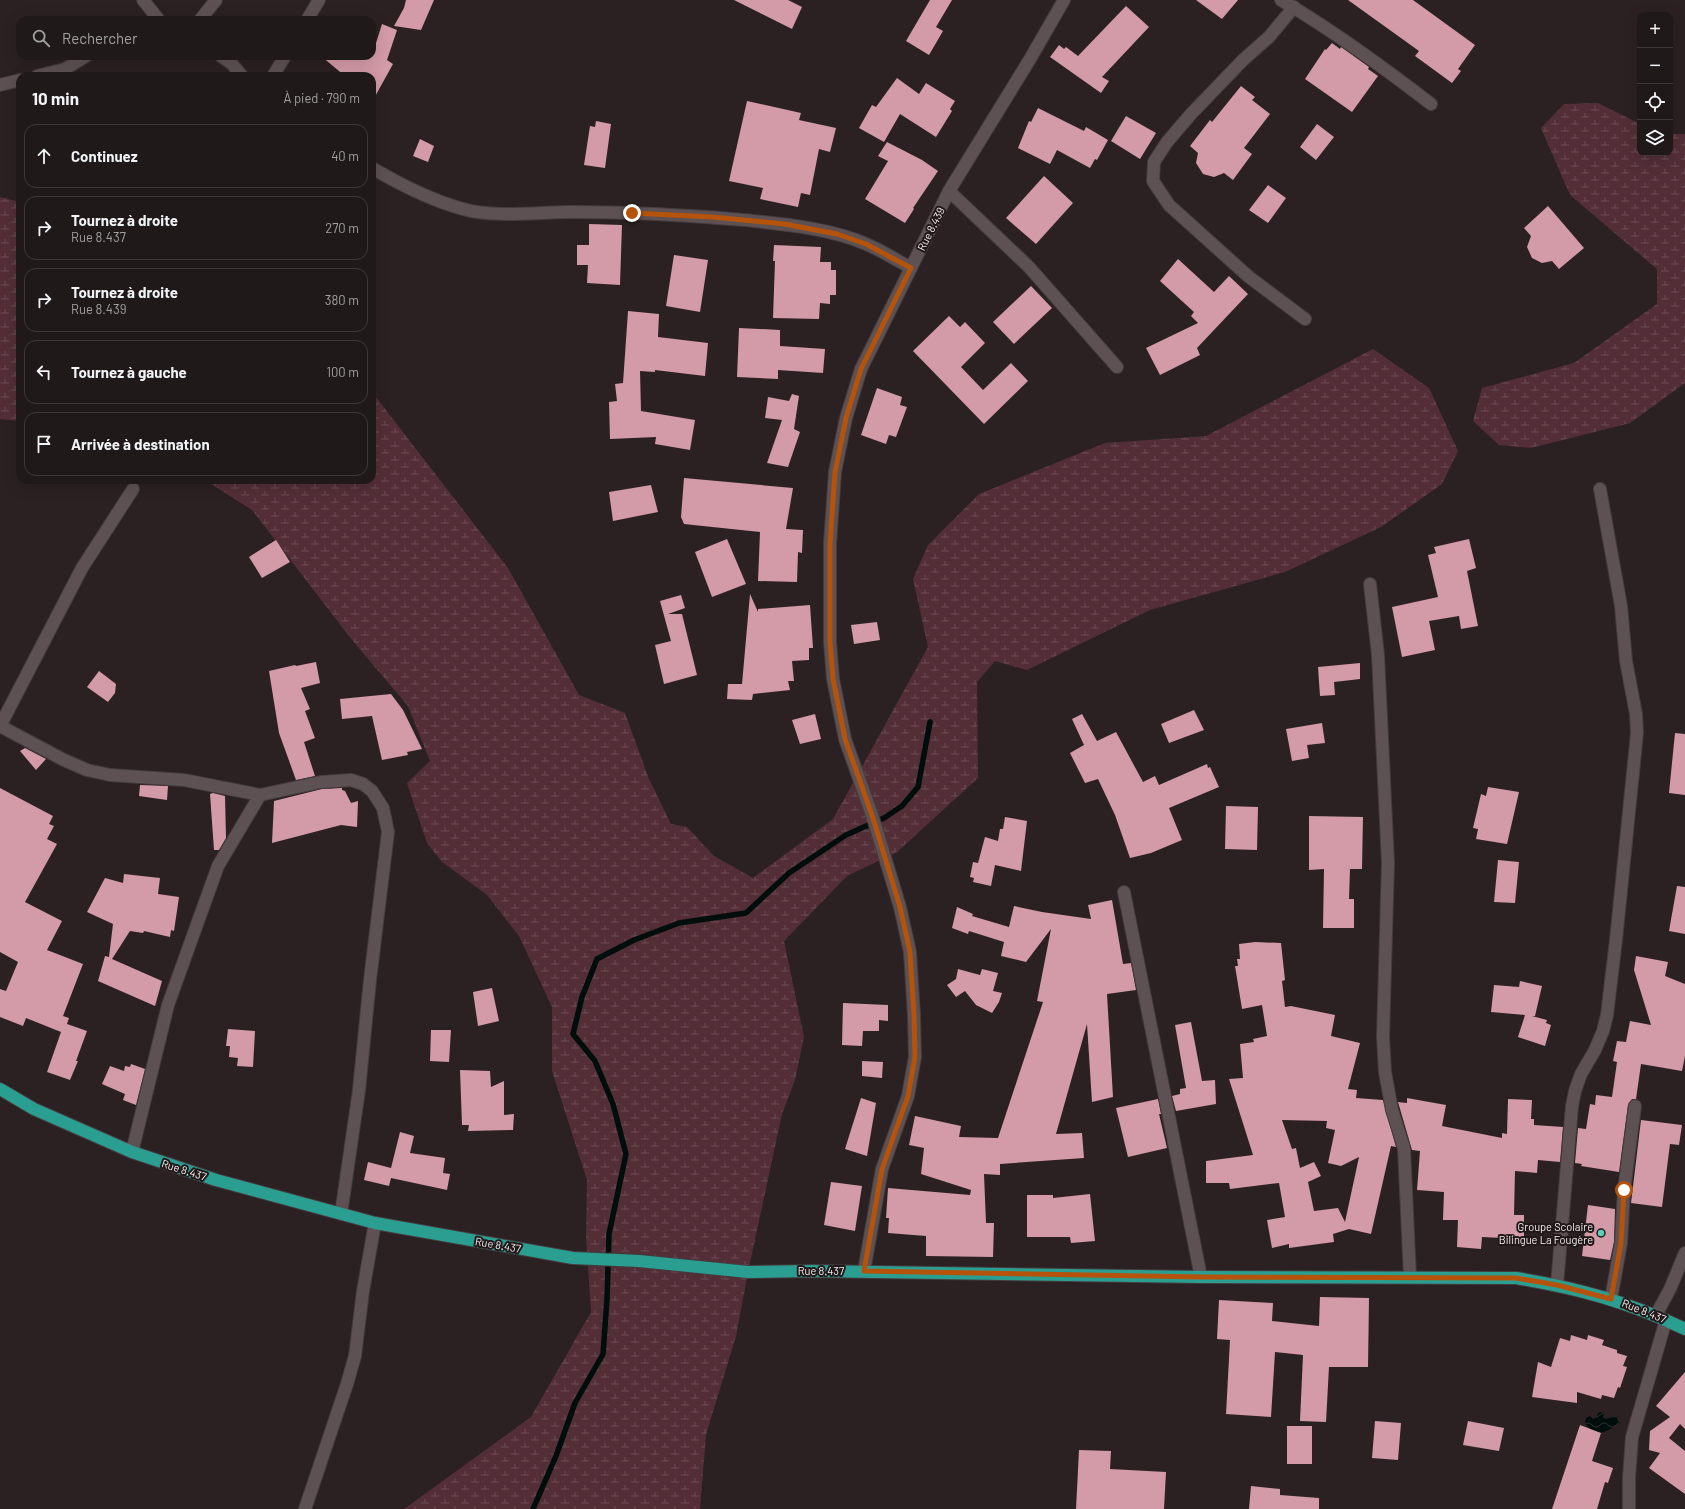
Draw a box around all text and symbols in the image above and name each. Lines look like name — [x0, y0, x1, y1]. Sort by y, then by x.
map controls — [1637, 12, 1673, 156]
button: + — [1637, 12, 1673, 48]
search box — [16, 16, 376, 60]
icon: search — [30, 27, 52, 49]
text: Rechercher — [62, 29, 138, 47]
button: − — [1637, 48, 1673, 84]
button: locate — [1637, 84, 1673, 120]
text: 10 min — [32, 88, 79, 108]
text: À pied · 790 m — [283, 90, 360, 106]
button: layers — [1637, 120, 1673, 156]
icon: ahead — [33, 145, 55, 167]
text: Continuez — [71, 147, 138, 165]
text: 40 m — [331, 148, 359, 164]
route end — [623, 204, 641, 222]
street label: Rue 8.439 — [914, 205, 947, 253]
text: Tournez à droite — [71, 211, 178, 229]
icon: right — [33, 217, 55, 239]
text: 270 m — [325, 220, 359, 236]
text: Rue 8.437 — [71, 229, 126, 245]
text: Tournez à droite — [71, 283, 178, 301]
icon: right — [33, 289, 55, 311]
text: 380 m — [325, 292, 359, 308]
text: Rue 8.439 — [71, 301, 126, 317]
icon: left — [33, 361, 55, 383]
text: Tournez à gauche — [71, 363, 187, 381]
text: 100 m — [326, 364, 359, 380]
icon: arrive — [33, 433, 55, 455]
text: Arrivée à destination — [71, 435, 210, 453]
street label: Rue 8.437 — [160, 1156, 208, 1183]
route start — [1615, 1181, 1633, 1199]
place label: Groupe Scolaire Bilingue La Fougère — [1499, 1220, 1593, 1246]
marker: Groupe Scolaire Bilingue La Fougère — [1596, 1228, 1606, 1238]
street label: Rue 8.437 — [474, 1234, 522, 1255]
street label: Rue 8.437 — [798, 1264, 844, 1277]
street label: Rue 8.437 — [1620, 1296, 1668, 1325]

